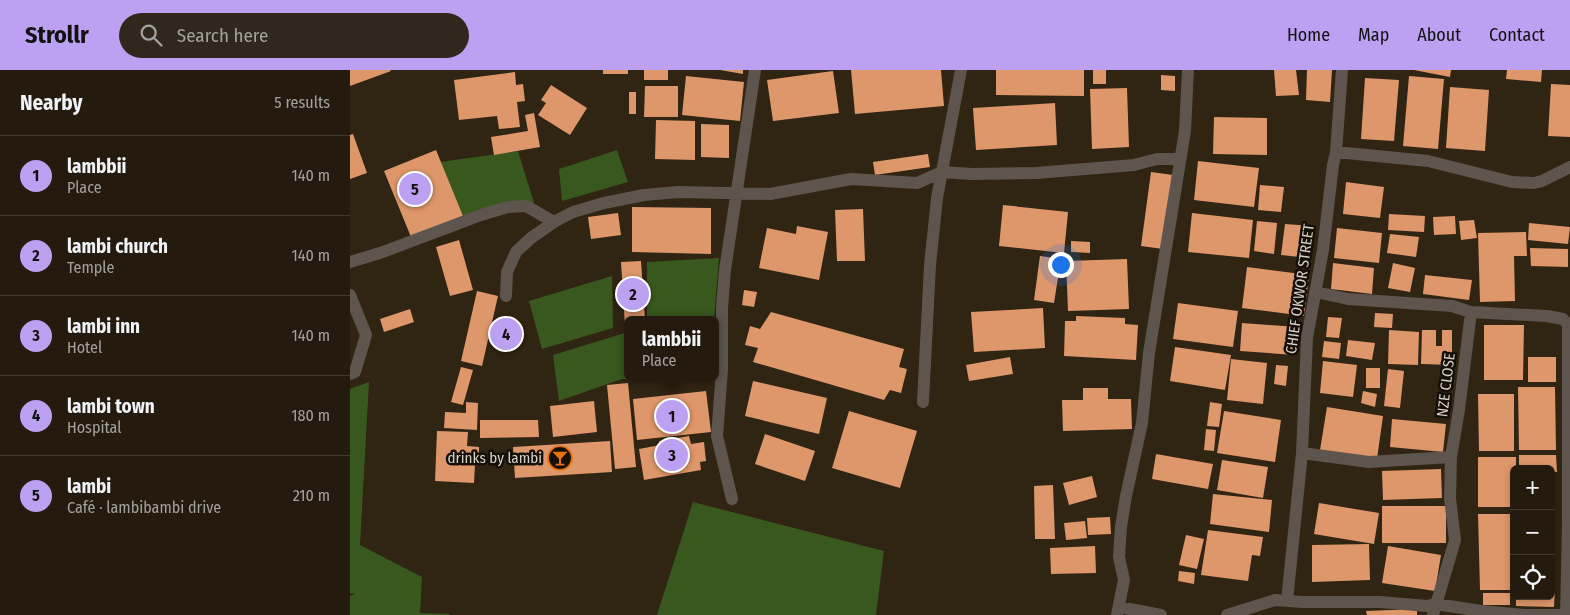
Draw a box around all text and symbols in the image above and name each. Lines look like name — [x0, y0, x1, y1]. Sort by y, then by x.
search box — [119, 13, 469, 58]
text: Strollr — [25, 21, 89, 49]
icon: search — [137, 21, 165, 49]
text: Search here — [177, 24, 268, 47]
text: Home — [1287, 24, 1330, 46]
text: Map — [1358, 24, 1389, 46]
text: About — [1417, 24, 1461, 46]
text: Contact — [1489, 24, 1545, 46]
text: Nearby — [20, 90, 82, 116]
text: 5 results — [274, 93, 330, 112]
text: lambbii — [67, 155, 127, 178]
text: 1 — [33, 166, 39, 185]
text: 140 m — [292, 166, 330, 185]
pin: 5 — [399, 170, 431, 208]
text: Place — [67, 178, 102, 197]
street label: CHIEF OKWOR STREET — [1282, 223, 1318, 355]
text: lambi church — [67, 235, 168, 258]
text: 2 — [32, 246, 40, 265]
text: 140 m — [292, 246, 330, 265]
your location — [1048, 252, 1074, 278]
text: Temple — [67, 258, 114, 277]
pin: 2 — [617, 275, 649, 313]
text: lambi inn — [67, 315, 140, 338]
pin: 4 — [490, 315, 522, 353]
popup — [624, 316, 719, 381]
text: 3 — [32, 326, 40, 345]
text: 140 m — [292, 326, 330, 345]
text: lambbii — [642, 328, 701, 351]
text: Hotel — [67, 338, 102, 357]
text: Place — [642, 351, 676, 370]
street label: NZE CLOSE — [1433, 352, 1459, 418]
text: lambi town — [67, 395, 155, 418]
pin: 1 — [656, 397, 688, 435]
text: 4 — [32, 406, 40, 425]
text: 180 m — [291, 406, 330, 425]
text: Hospital — [67, 418, 122, 437]
pin: 3 — [656, 436, 688, 474]
bar icon: drinks by lambi — [547, 445, 573, 471]
place label: drinks by lambi — [448, 449, 542, 467]
map controls — [1510, 465, 1555, 600]
button: + — [1510, 465, 1555, 510]
text: lambi — [67, 475, 111, 498]
text: 5 — [32, 486, 40, 505]
text: 210 m — [293, 486, 330, 505]
text: Café · lambibambi drive — [67, 498, 221, 517]
button: − — [1510, 510, 1555, 555]
button: locate — [1510, 555, 1555, 600]

